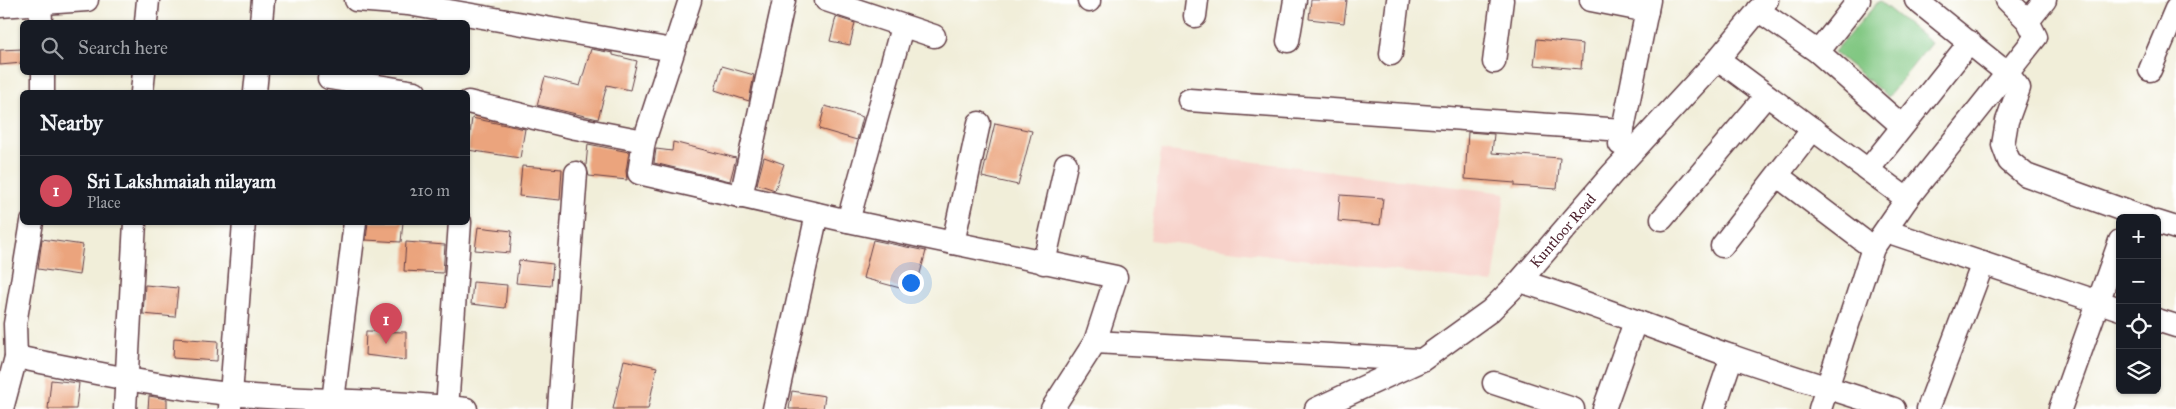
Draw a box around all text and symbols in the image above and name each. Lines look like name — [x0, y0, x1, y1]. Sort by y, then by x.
search box — [20, 20, 470, 75]
icon: search — [38, 34, 66, 62]
text: Search here — [78, 36, 168, 59]
text: Nearby — [40, 110, 103, 136]
text: Sri Lakshmaiah nilayam — [87, 170, 276, 193]
text: 1 — [53, 181, 59, 200]
text: 210 m — [410, 181, 450, 200]
street label: Kuntloor Road — [1526, 190, 1600, 272]
text: Place — [87, 193, 121, 212]
map controls — [2116, 214, 2161, 394]
button: + — [2116, 214, 2161, 259]
button: − — [2116, 259, 2161, 304]
your location — [898, 270, 924, 296]
pin: 1 — [370, 303, 402, 344]
button: locate — [2116, 304, 2161, 349]
button: layers — [2116, 349, 2161, 394]

